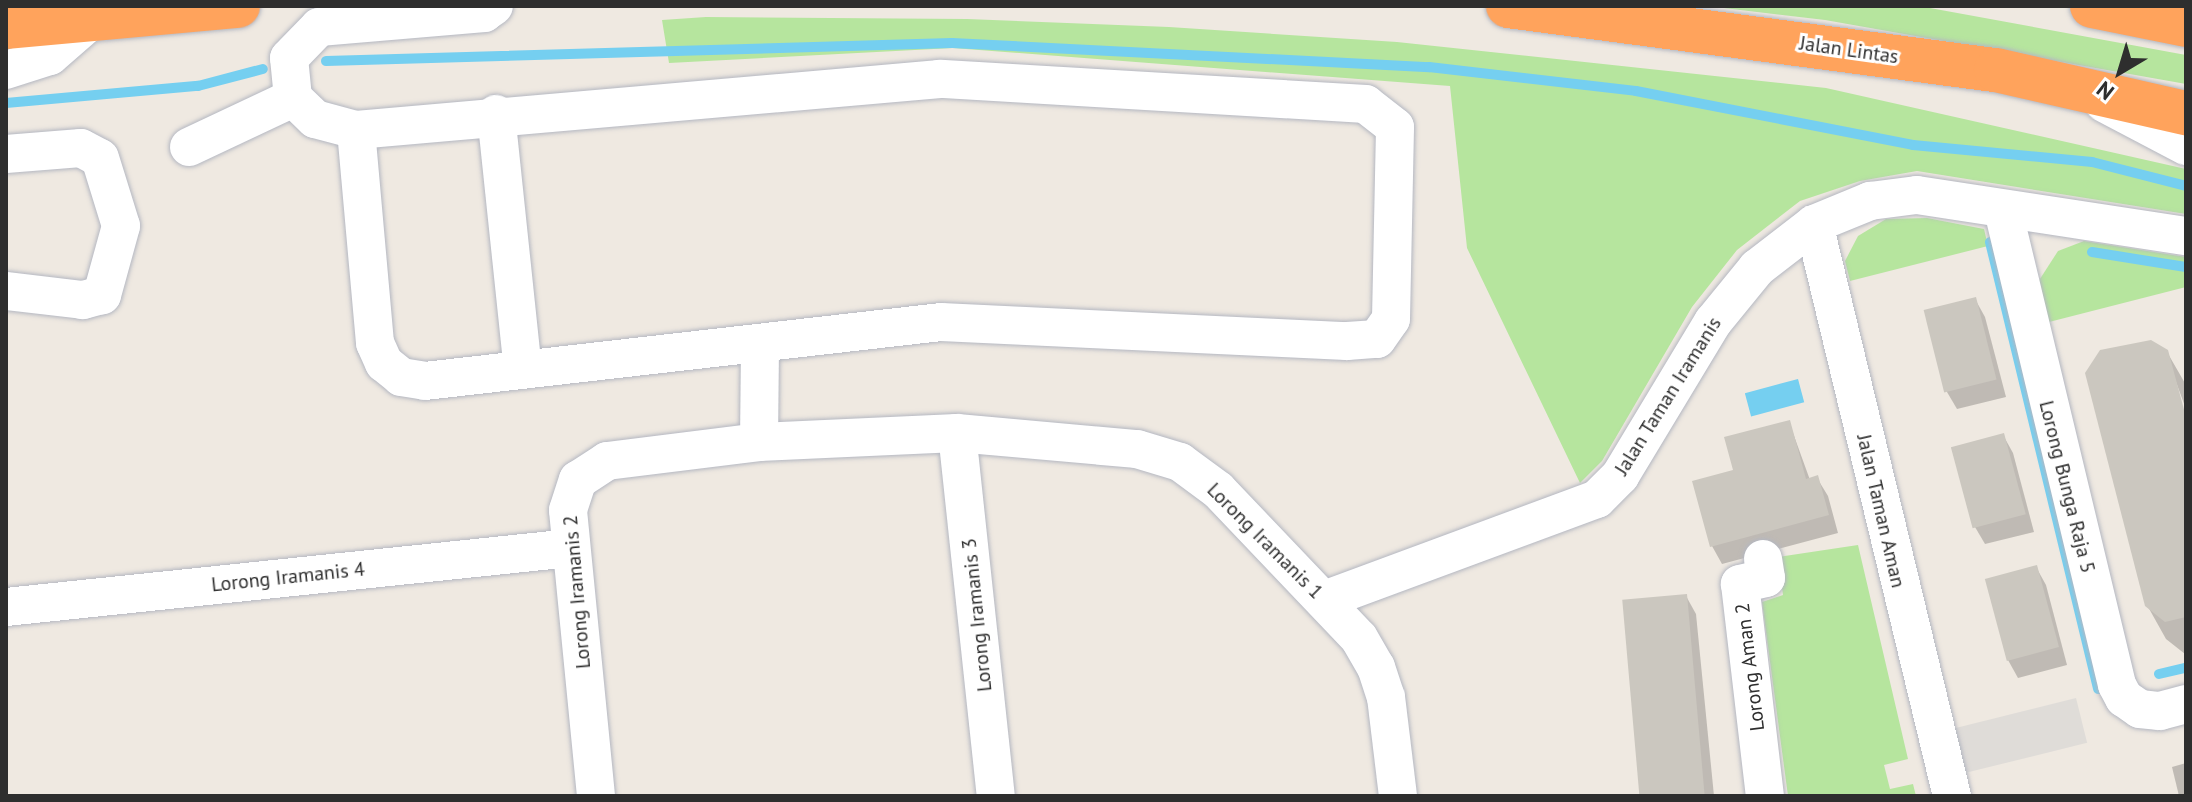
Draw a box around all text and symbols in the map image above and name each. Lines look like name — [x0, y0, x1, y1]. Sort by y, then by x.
street label: Jalan Lintas — [1798, 31, 1900, 69]
north arrow — [2080, 32, 2160, 112]
text: N — [2091, 75, 2120, 106]
street label: Jalan Taman Iramanis — [1609, 312, 1727, 480]
street label: Lorong Bunga Raja 5 — [2034, 398, 2100, 576]
street label: Jalan Taman Aman — [1852, 431, 1910, 591]
street label: Lorong Iramanis 1 — [1202, 478, 1328, 604]
street label: Lorong Iramanis 2 — [558, 514, 596, 670]
street label: Lorong Iramanis 3 — [957, 537, 997, 693]
street label: Lorong Iramanis 4 — [210, 557, 366, 597]
street label: Lorong Aman 2 — [1730, 601, 1770, 733]

